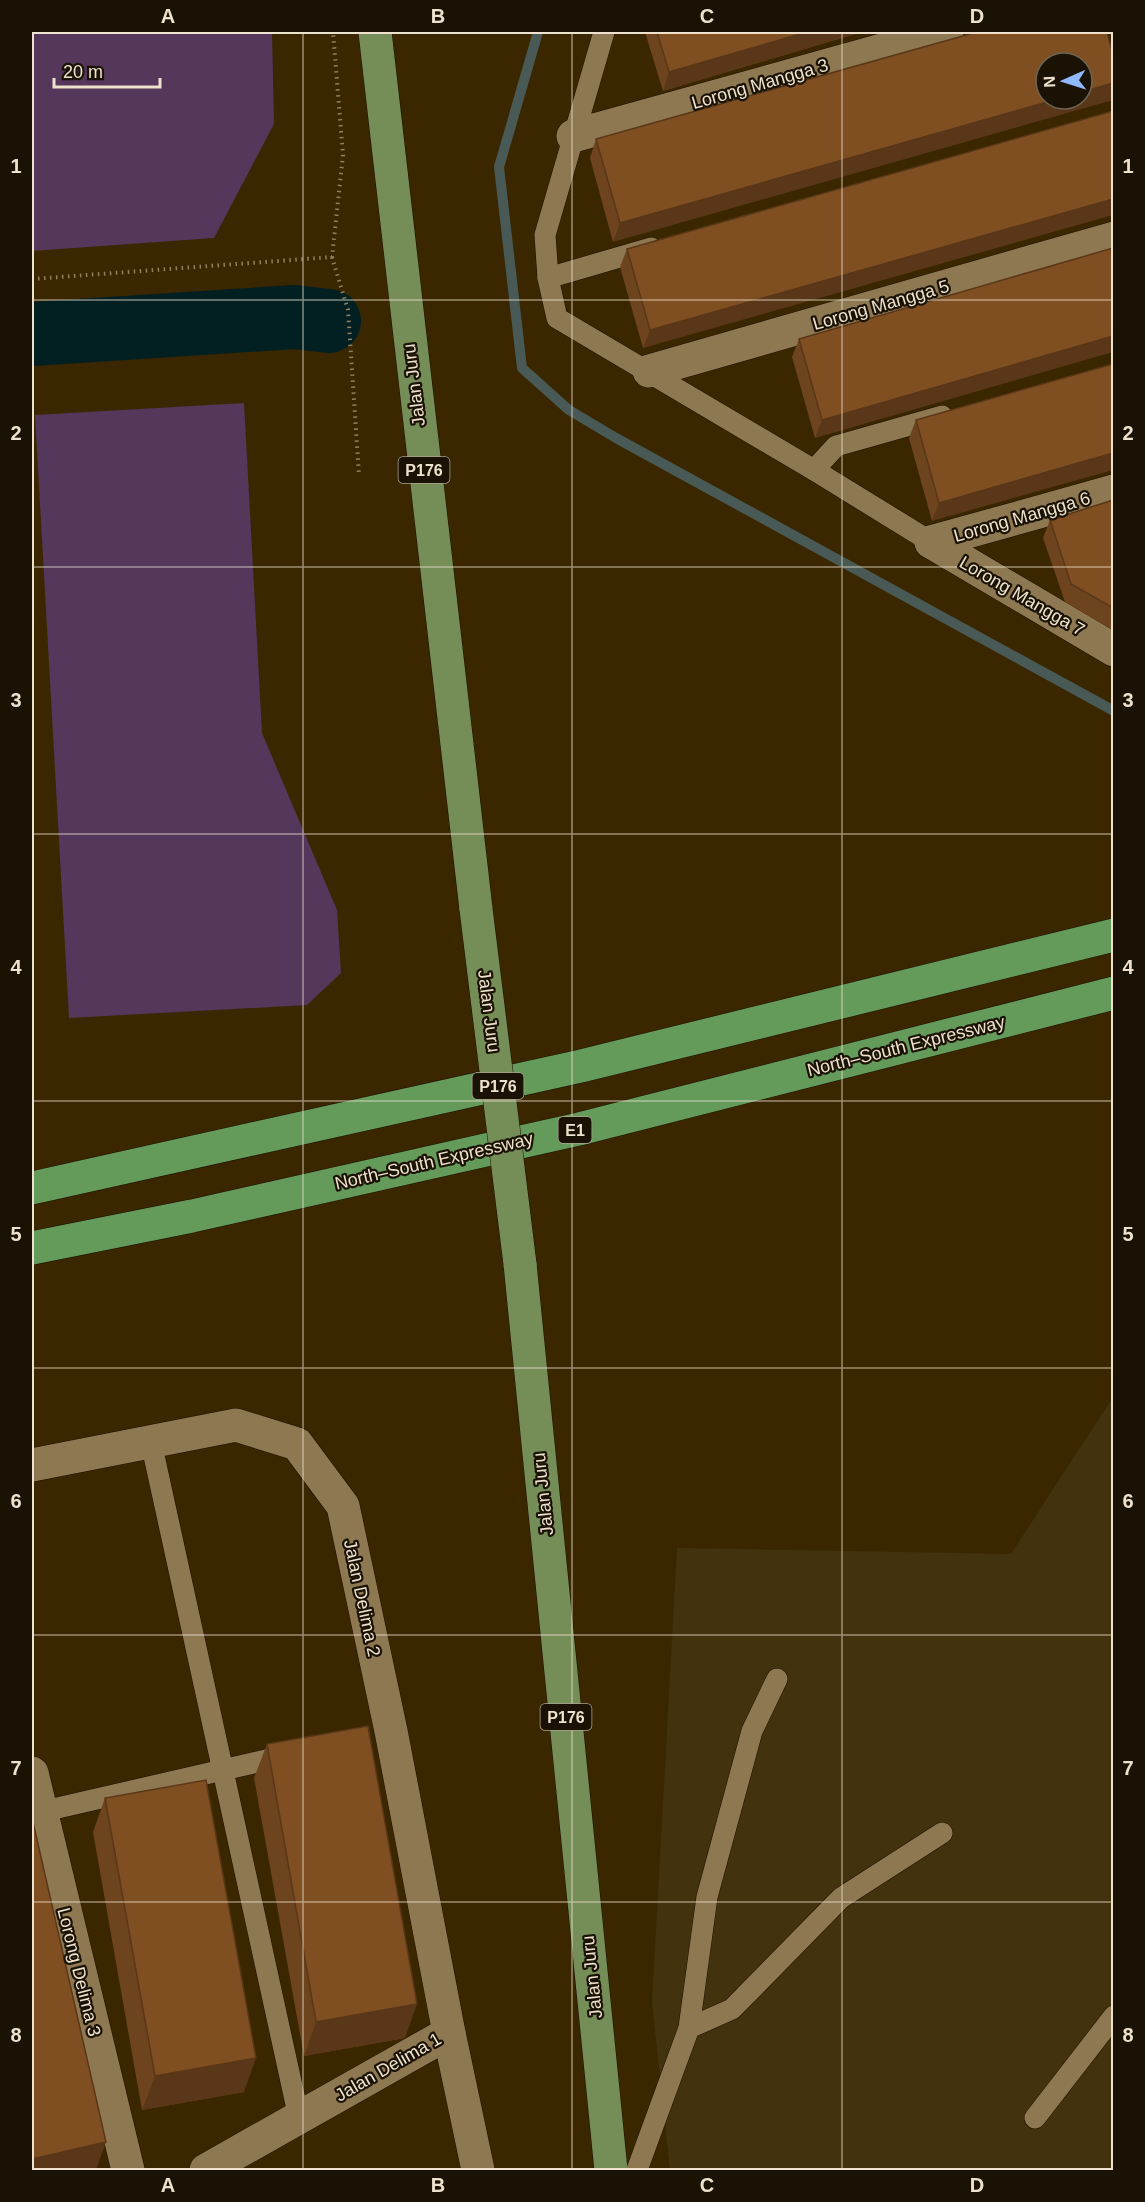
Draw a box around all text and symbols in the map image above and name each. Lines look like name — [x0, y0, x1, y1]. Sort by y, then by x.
text: A — [161, 5, 175, 27]
text: B — [431, 5, 445, 27]
text: C — [700, 5, 714, 27]
text: D — [970, 5, 984, 27]
scale bar — [54, 51, 160, 89]
north arrow — [1034, 51, 1094, 111]
street label: Lorong Mangga 3 — [689, 55, 831, 113]
text: 20 m — [63, 62, 103, 82]
text: N — [1041, 76, 1058, 88]
text: 1 — [10, 155, 22, 177]
text: 1 — [1122, 155, 1134, 177]
street label: Lorong Mangga 5 — [810, 276, 952, 334]
street label: Jalan Juru — [399, 343, 429, 427]
text: 2 — [10, 422, 22, 444]
text: 2 — [1122, 422, 1134, 444]
road number: P176 — [398, 457, 450, 483]
street label: Lorong Mangga 6 — [951, 488, 1093, 546]
street label: Lorong Mangga 7 — [956, 552, 1088, 640]
text: 3 — [10, 689, 22, 711]
text: 3 — [1122, 689, 1134, 711]
text: 4 — [10, 956, 22, 978]
text: 4 — [1122, 956, 1134, 978]
street label: Jalan Juru — [474, 969, 504, 1053]
street label: North–South Expressway — [805, 1012, 1007, 1080]
road number: P176 — [472, 1073, 524, 1099]
road number: E1 — [558, 1117, 592, 1143]
street label: North–South Expressway — [333, 1128, 535, 1194]
text: 5 — [10, 1223, 22, 1245]
text: 5 — [1122, 1223, 1134, 1245]
street label: Jalan Juru — [529, 1452, 557, 1536]
text: 6 — [10, 1490, 22, 1512]
text: 6 — [1122, 1490, 1134, 1512]
street label: Jalan Delima 2 — [340, 1538, 384, 1658]
road number: P176 — [540, 1704, 592, 1730]
text: 7 — [10, 1757, 22, 1779]
text: 7 — [1122, 1757, 1134, 1779]
street label: Lorong Delima 3 — [53, 1906, 105, 2038]
street label: Jalan Juru — [578, 1935, 606, 2019]
text: 8 — [10, 2024, 22, 2046]
text: 8 — [1122, 2024, 1134, 2046]
street label: Jalan Delima 1 — [331, 2029, 445, 2105]
text: A — [161, 2174, 175, 2196]
text: B — [431, 2174, 445, 2196]
text: C — [700, 2174, 714, 2196]
text: D — [970, 2174, 984, 2196]

